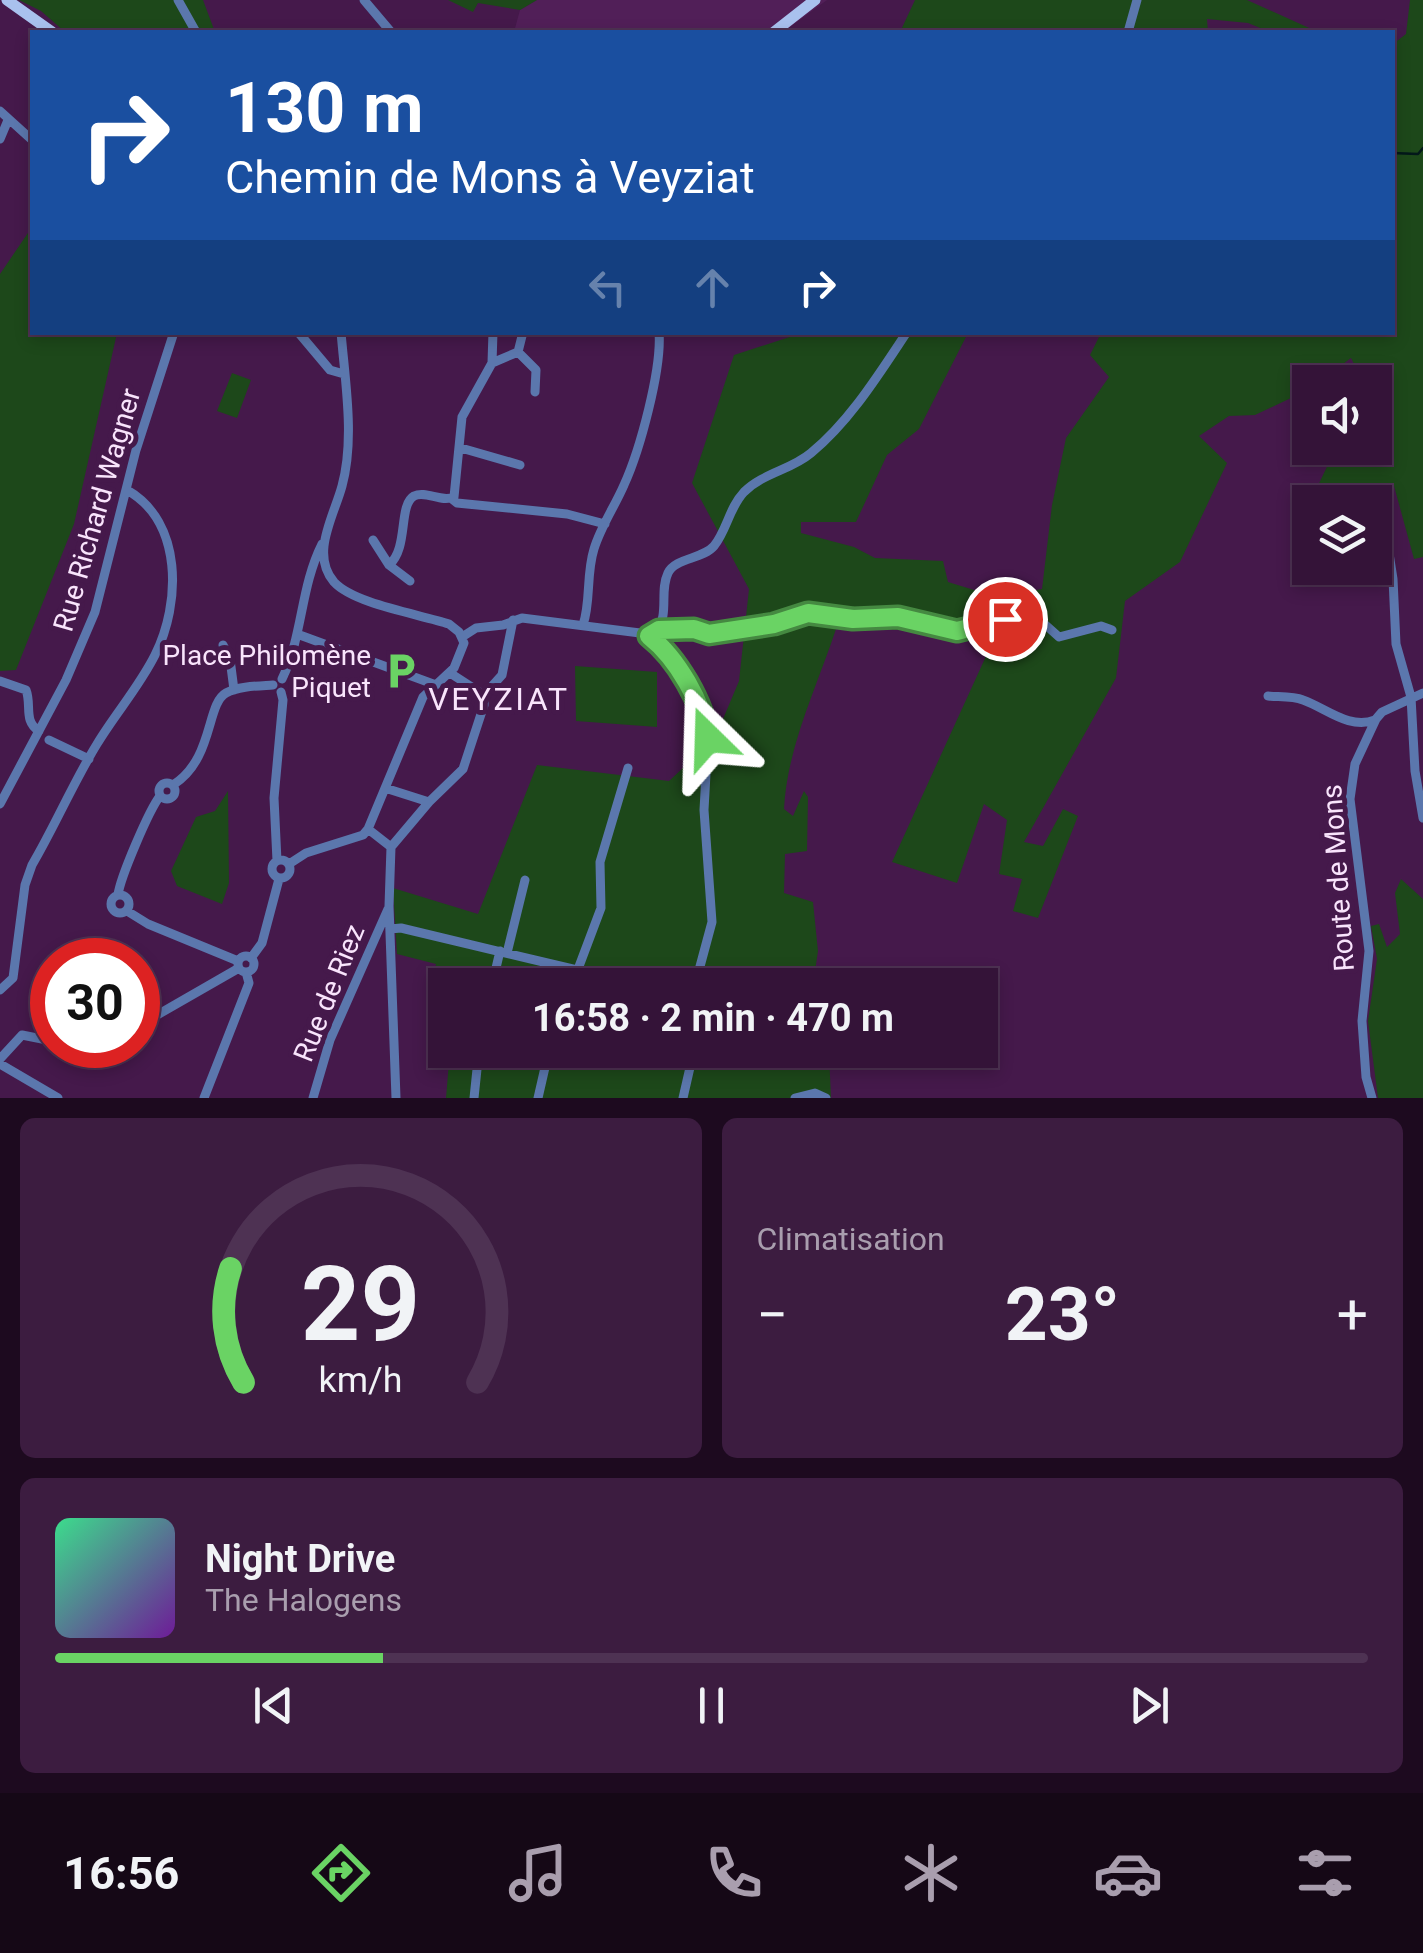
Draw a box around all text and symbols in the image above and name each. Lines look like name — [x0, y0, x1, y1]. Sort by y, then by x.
text: 130 m — [225, 67, 424, 149]
icon: right — [60, 70, 190, 200]
text: Chemin de Mons à Veyziat — [225, 151, 755, 204]
icon: left — [580, 260, 635, 315]
icon: ahead — [685, 260, 740, 315]
icon: right — [790, 260, 845, 315]
map controls — [1292, 365, 1392, 585]
button: sound — [1292, 365, 1392, 465]
street label: Rue Richard Wagner — [47, 384, 148, 635]
button: layers — [1292, 485, 1392, 585]
pin — [963, 577, 1048, 662]
icon: arrive — [978, 592, 1033, 647]
place label: Place Philomène Piquet — [162, 639, 371, 704]
parking icon: Place Philomène Piquet — [380, 650, 422, 692]
district label: VEYZIAT — [428, 680, 570, 718]
position arrow — [656, 686, 760, 790]
street label: Route de Mons — [1315, 783, 1361, 973]
street label: Rue de Riez — [287, 920, 371, 1066]
speed limit sign: 30 — [30, 938, 160, 1068]
text: 16:58 · 2 min · 470 m — [532, 996, 894, 1040]
text: Climatisation — [757, 1220, 945, 1258]
text: 29 — [301, 1244, 420, 1365]
text: 23° — [1005, 1270, 1120, 1358]
text: − — [757, 1283, 788, 1347]
text: + — [1337, 1283, 1368, 1347]
text: km/h — [319, 1359, 403, 1401]
text: Night Drive — [205, 1537, 395, 1581]
text: The Halogens — [205, 1581, 402, 1619]
icon: previous — [246, 1678, 301, 1733]
icon: pause — [684, 1678, 739, 1733]
icon: next — [1122, 1678, 1177, 1733]
icon: directions — [306, 1838, 376, 1908]
icon: music — [503, 1838, 573, 1908]
icon: phone — [699, 1838, 769, 1908]
icon: climate — [896, 1838, 966, 1908]
icon: car — [1093, 1838, 1163, 1908]
icon: filters — [1290, 1838, 1360, 1908]
text: 16:56 — [63, 1847, 179, 1900]

